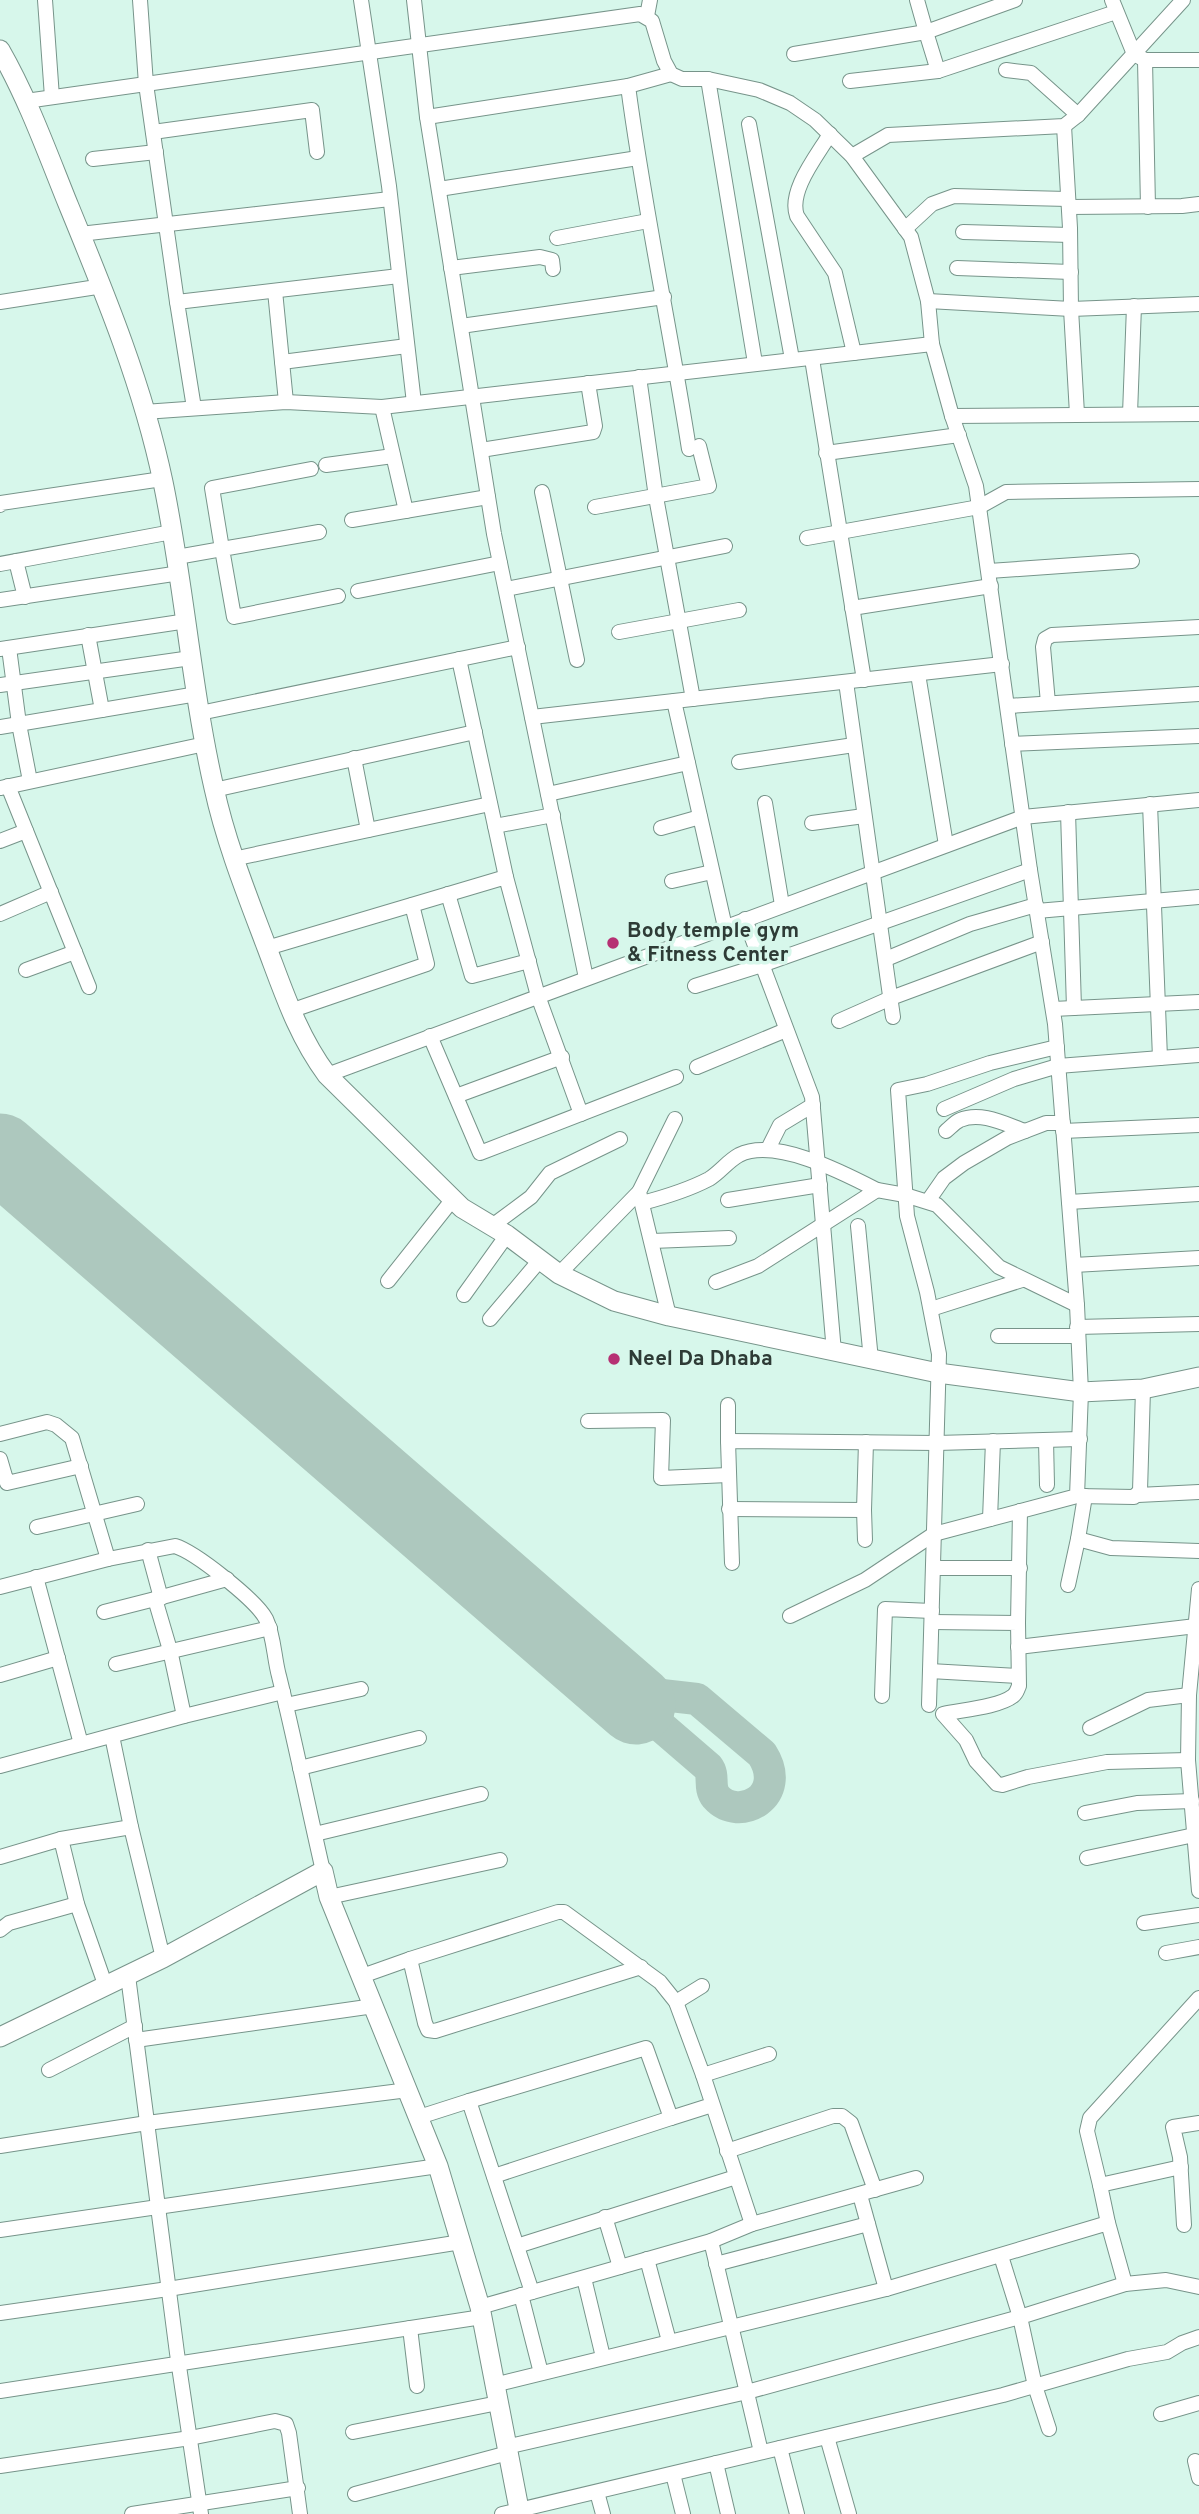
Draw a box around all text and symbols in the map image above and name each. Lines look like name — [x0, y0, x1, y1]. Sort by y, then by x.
place label: Body temple gym & Fitness Center — [627, 918, 799, 969]
marker: Body temple gym & Fitness Center — [605, 935, 621, 951]
place label: Neel Da Dhaba — [628, 1346, 773, 1373]
marker: Neel Da Dhaba — [606, 1351, 622, 1367]

